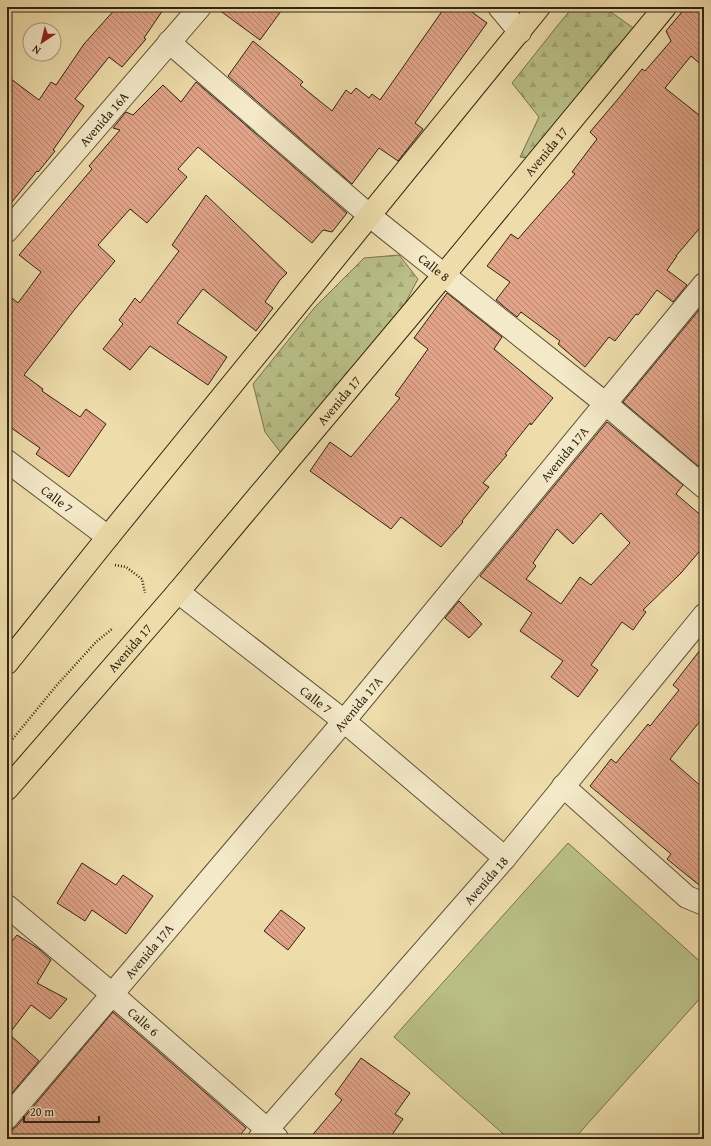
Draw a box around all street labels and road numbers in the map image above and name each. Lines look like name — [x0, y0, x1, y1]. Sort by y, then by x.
street label: Avenida 16A — [75, 88, 133, 151]
street label: Avenida 17 — [520, 123, 572, 180]
street label: Calle 8 — [414, 249, 454, 286]
street label: Avenida 17 — [313, 372, 365, 429]
street label: Avenida 17A — [536, 422, 593, 486]
street label: Calle 7 — [37, 481, 77, 518]
street label: Avenida 17 — [103, 620, 156, 677]
street label: Avenida 17A — [330, 672, 387, 736]
street label: Calle 7 — [296, 681, 336, 718]
street label: Avenida 18 — [459, 852, 513, 909]
street label: Avenida 17A — [120, 920, 178, 983]
street label: Calle 6 — [124, 1003, 163, 1041]

